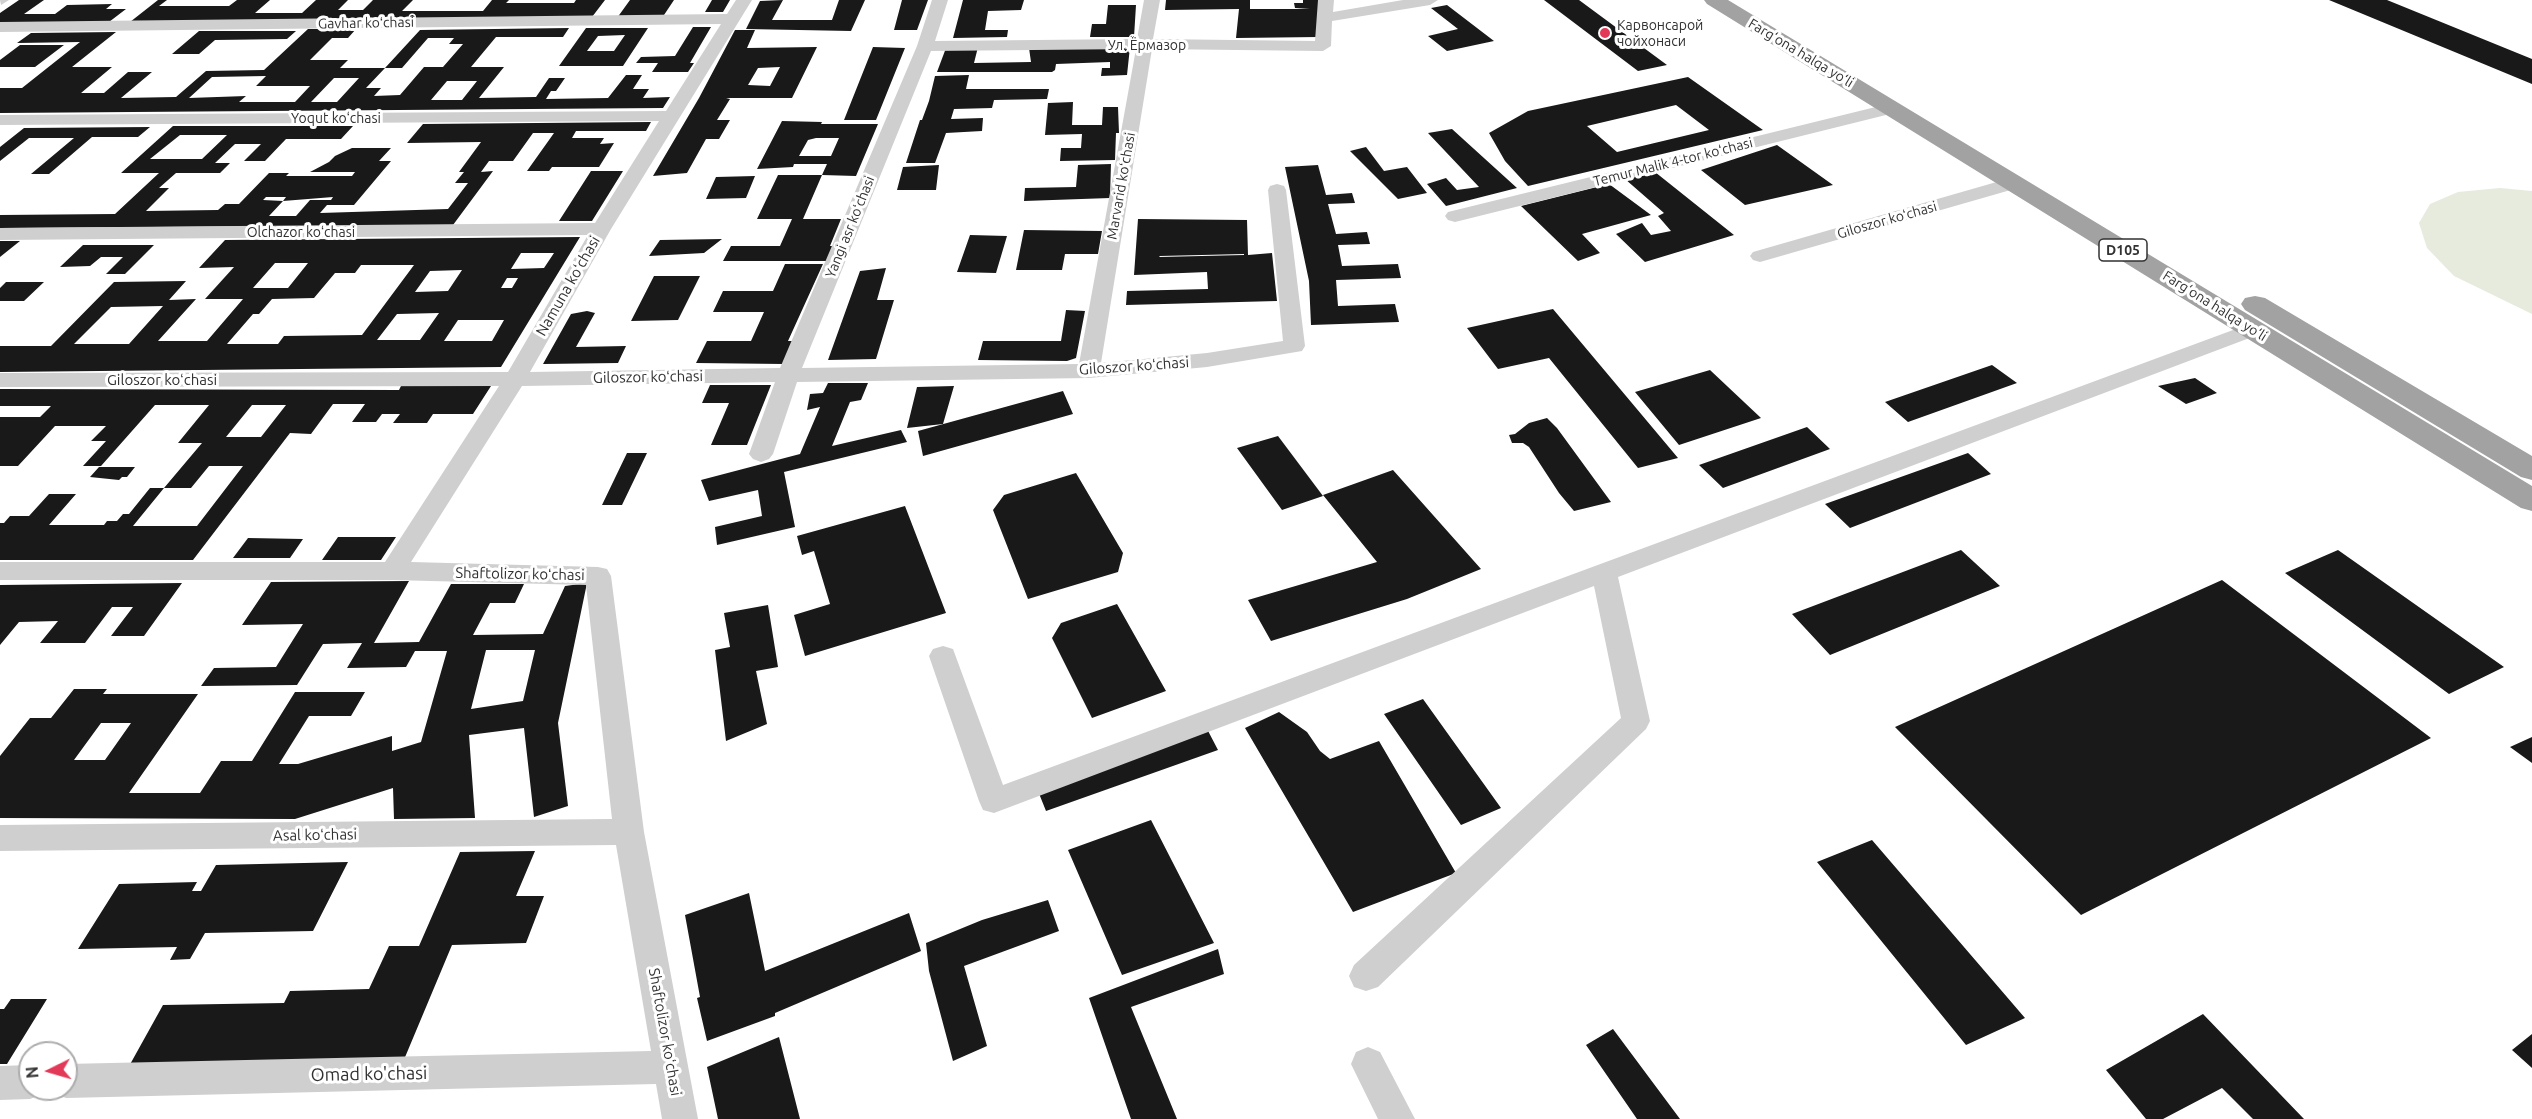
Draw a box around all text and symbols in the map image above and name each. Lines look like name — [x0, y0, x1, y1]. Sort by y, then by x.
street label: Gavhar koʻchasi — [318, 14, 414, 32]
street label: Farg‘ona halqa yo‘li — [1745, 15, 1857, 91]
place label: Карвонсарой чойхонаси — [1617, 17, 1703, 50]
marker: Карвонсарой чойхонаси — [1598, 26, 1612, 40]
street label: Ул. Ёрмазор — [1108, 37, 1186, 53]
street label: Yoqut koʻchasi — [291, 110, 381, 126]
street label: Marvarid koʻchasi — [1103, 131, 1139, 241]
street label: Temur Malik 4-tor koʻchasi — [1592, 134, 1754, 190]
street label: Yangi asr koʻchasi — [822, 174, 878, 280]
street label: Giloszor koʻchasi — [1835, 198, 1939, 242]
street label: Olchazor koʻchasi — [247, 224, 355, 240]
street label: Namuna koʻchasi — [532, 233, 604, 339]
road number: D105 — [2099, 239, 2147, 261]
street label: Farg‘ona halqa yo‘li — [2160, 267, 2270, 345]
street label: Giloszor koʻchasi — [1078, 353, 1190, 379]
street label: Giloszor koʻchasi — [593, 367, 703, 387]
street label: Giloszor koʻchasi — [107, 371, 217, 389]
street label: Shaftolizor koʻchasi — [455, 564, 585, 584]
street label: Asal koʻchasi — [273, 825, 357, 845]
street label: Shaftolizor koʻchasi — [645, 967, 685, 1097]
north arrow — [18, 1041, 78, 1101]
street label: Omad ko'chasi — [310, 1062, 428, 1086]
text: N — [23, 1066, 42, 1079]

